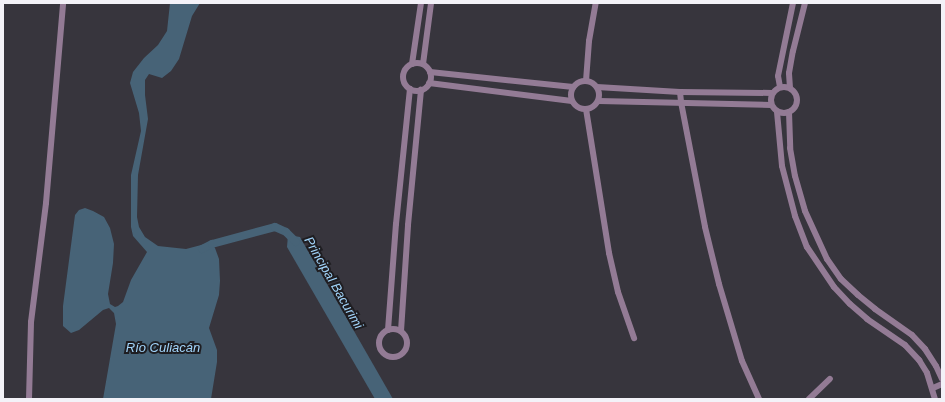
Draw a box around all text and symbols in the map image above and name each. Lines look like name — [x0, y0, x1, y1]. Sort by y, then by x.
water label: Principal Bacurimi — [300, 234, 366, 332]
water label: Río Culiacán — [126, 340, 200, 356]

